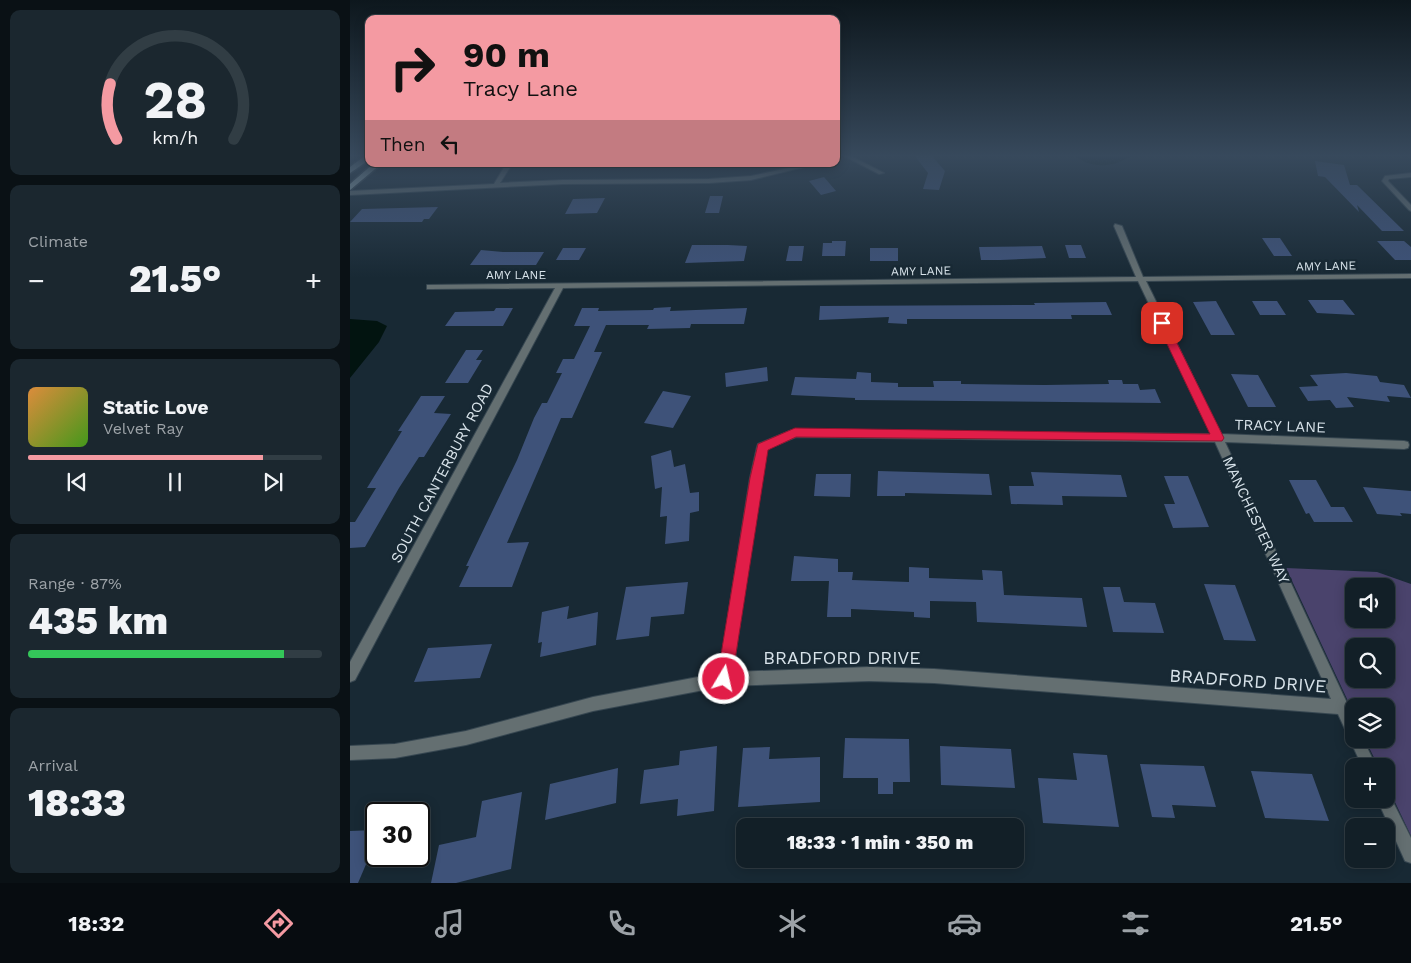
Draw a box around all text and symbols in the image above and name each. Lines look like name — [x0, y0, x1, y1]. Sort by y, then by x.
text: 90 m — [463, 34, 550, 76]
icon: right — [380, 35, 445, 100]
text: 28 — [143, 70, 207, 131]
text: Tracy Lane — [463, 76, 578, 101]
text: km/h — [152, 127, 198, 148]
icon: left — [436, 130, 464, 158]
text: Then — [380, 133, 426, 156]
text: Climate — [28, 232, 88, 251]
text: 21.5° — [129, 257, 221, 301]
street label: AMY LANE — [1296, 258, 1357, 274]
street label: AMY LANE — [891, 263, 952, 279]
text: − — [28, 264, 45, 297]
text: + — [305, 264, 322, 297]
street label: AMY LANE — [486, 268, 546, 282]
pin — [1141, 302, 1183, 344]
icon: arrive — [1148, 309, 1176, 337]
street label: SOUTH CANTERBURY ROAD — [387, 380, 497, 566]
text: Static Love — [103, 396, 208, 419]
street label: TRACY LANE — [1234, 415, 1326, 437]
text: Velvet Ray — [103, 419, 183, 438]
street label: MANCHESTER WAY — [1219, 453, 1294, 587]
icon: previous — [63, 468, 91, 496]
icon: pause — [161, 468, 189, 496]
icon: next — [259, 468, 287, 496]
text: Range · 87% — [28, 574, 122, 593]
map controls — [1345, 578, 1395, 868]
button: sound — [1345, 578, 1395, 628]
text: 435 km — [28, 599, 168, 643]
button: search — [1345, 638, 1395, 688]
street label: BRADFORD DRIVE — [763, 647, 921, 668]
position arrow — [697, 652, 749, 704]
street label: BRADFORD DRIVE — [1169, 665, 1327, 696]
button: layers — [1345, 698, 1395, 748]
text: Arrival — [28, 756, 78, 775]
button: + — [1345, 758, 1395, 808]
text: 18:33 — [28, 781, 126, 825]
speed limit sign: 30 — [365, 802, 430, 867]
button: − — [1345, 818, 1395, 868]
text: 18:33 · 1 min · 350 m — [787, 831, 973, 854]
icon: directions — [261, 906, 296, 941]
icon: music — [432, 906, 467, 941]
icon: phone — [604, 906, 639, 941]
icon: climate — [775, 906, 810, 941]
icon: car — [947, 906, 982, 941]
icon: filters — [1118, 906, 1153, 941]
text: 18:32 — [68, 911, 124, 936]
text: 21.5° — [1290, 911, 1343, 936]

